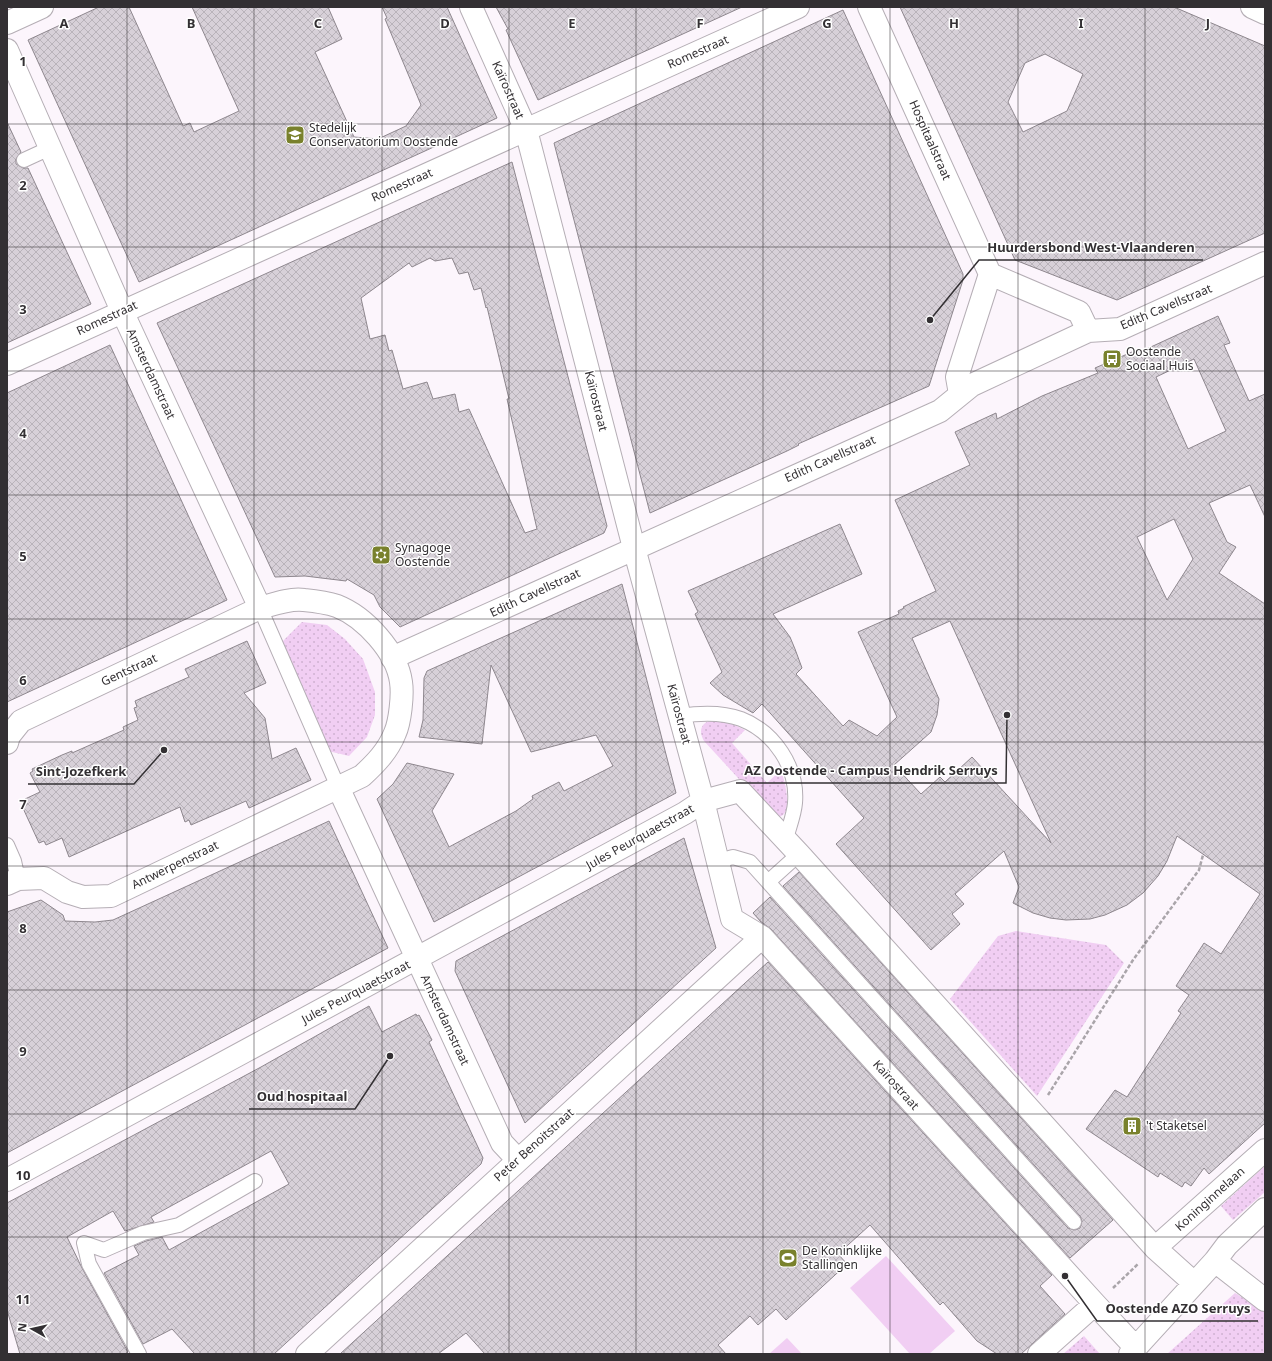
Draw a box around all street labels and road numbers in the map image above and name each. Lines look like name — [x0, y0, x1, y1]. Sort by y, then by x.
street label: Romestraat — [665, 30, 732, 73]
street label: Kaïrostraat — [488, 58, 529, 122]
street label: Hospitaalstraat — [905, 97, 956, 183]
street label: Romestraat — [369, 163, 436, 206]
street label: Edith Cavellstraat — [1117, 279, 1215, 334]
street label: Romestraat — [74, 296, 141, 339]
street label: Amsterdamstraat — [123, 326, 180, 423]
street label: Kaïrostraat — [581, 369, 612, 434]
street label: Edith Cavellstraat — [782, 431, 879, 486]
street label: Edith Cavellstraat — [487, 564, 583, 621]
street label: Gentstraat — [98, 649, 160, 690]
street label: Kaïrostraat — [663, 682, 696, 747]
street label: Jules Peurquaetstraat — [582, 800, 697, 874]
street label: Antwerpenstraat — [128, 836, 222, 893]
street label: Jules Peurquaetstraat — [298, 955, 414, 1028]
street label: Amsterdamstraat — [417, 972, 474, 1069]
street label: Kaïrostraat — [869, 1056, 924, 1114]
street label: Peter Benoitstraat — [490, 1104, 578, 1185]
street label: Koninginnelaan — [1171, 1163, 1248, 1235]

